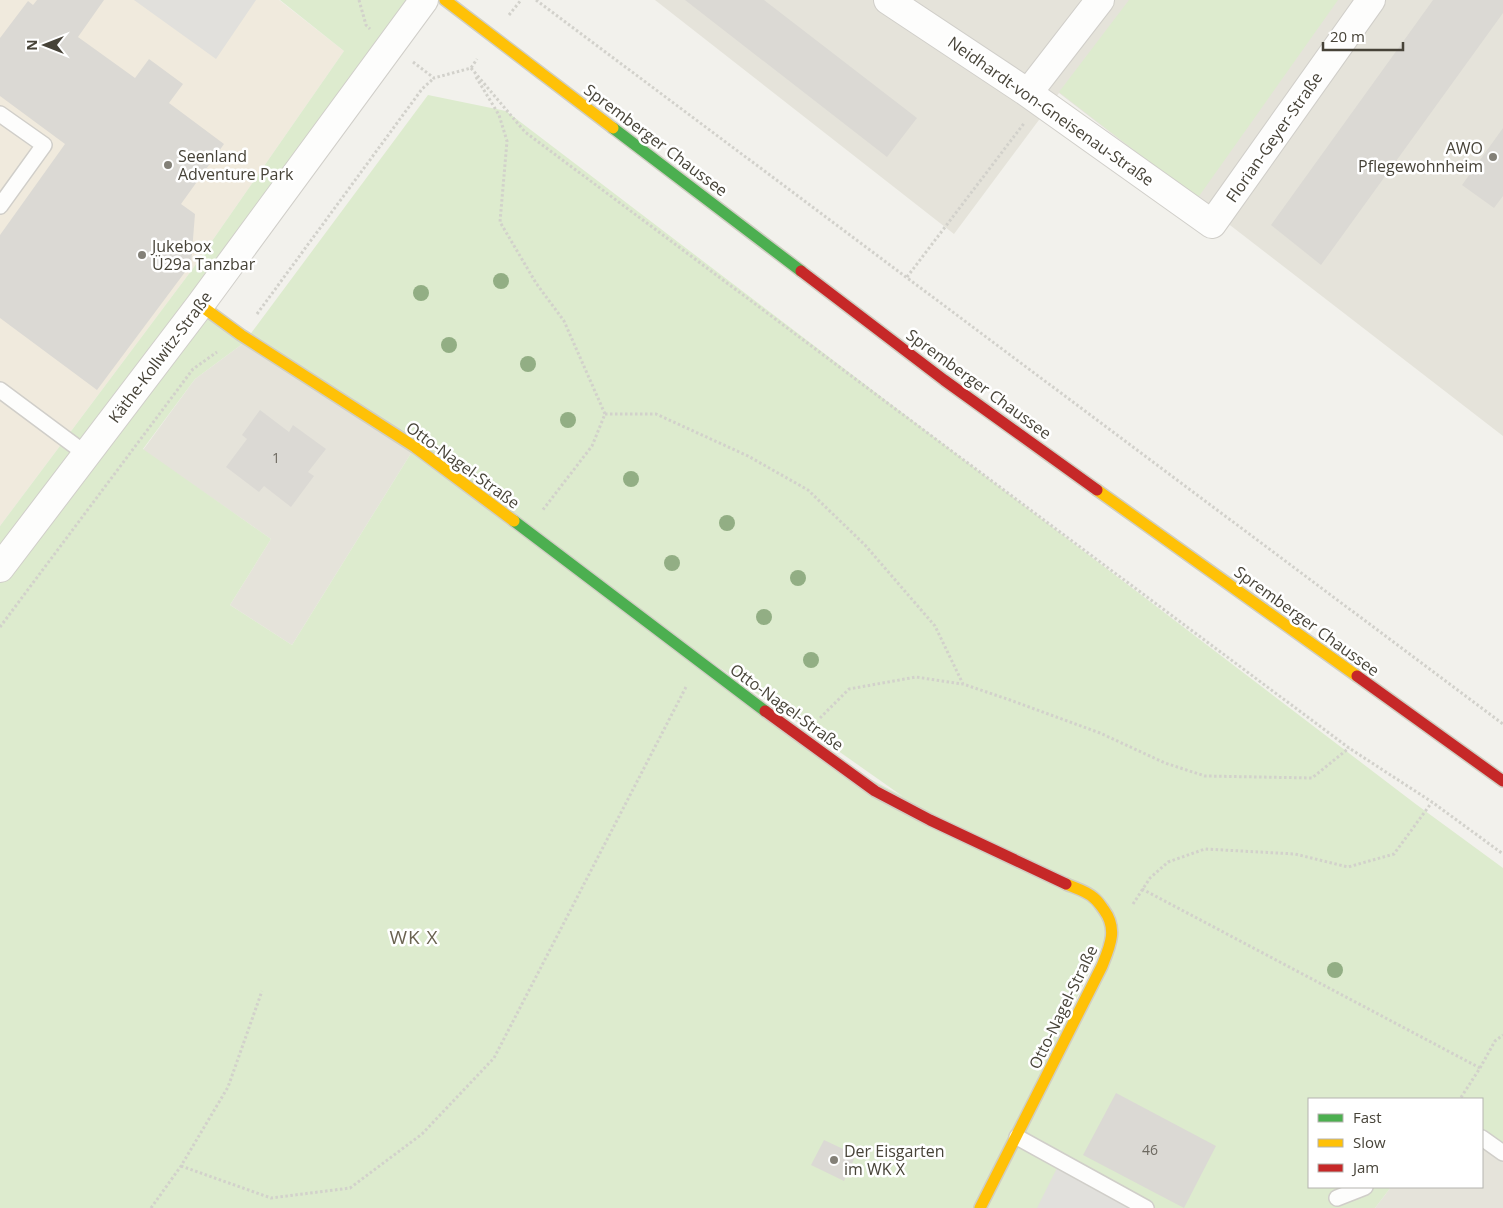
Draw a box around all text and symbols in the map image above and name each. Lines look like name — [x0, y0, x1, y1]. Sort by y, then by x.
north arrow — [20, 20, 70, 70]
scale bar — [1323, 20, 1403, 52]
text: 20 m — [1330, 26, 1365, 46]
street label: Neidhardt-von-Gneisenau-Straße — [944, 31, 1158, 191]
text: N — [22, 39, 41, 51]
street label: Florian-Geyer-Straße — [1221, 67, 1327, 207]
street label: Spremberger Chaussee — [580, 79, 732, 201]
place label: AWO Pflegewohnheim — [1358, 137, 1483, 177]
place label: Seenland Adventure Park — [178, 145, 294, 185]
marker: AWO Pflegewohnheim — [1487, 151, 1499, 163]
marker: Seenland Adventure Park — [162, 159, 174, 171]
place label: Jukebox Ü29a Tanzbar — [150, 235, 256, 275]
marker: Jukebox Ü29a Tanzbar — [136, 249, 148, 261]
street label: Käthe-Kollwitz-Straße — [103, 287, 217, 427]
street label: Spremberger Chaussee — [902, 324, 1056, 444]
street label: Otto-Nagel-Straße — [402, 416, 524, 514]
house number: 1 — [272, 448, 280, 467]
street label: Spremberger Chaussee — [1230, 561, 1384, 681]
street label: Otto-Nagel-Straße — [726, 658, 848, 756]
district label: WK X — [389, 924, 439, 950]
street label: Otto-Nagel-Straße — [1023, 941, 1103, 1073]
legend — [1308, 1098, 1483, 1188]
text: Fast — [1353, 1107, 1382, 1127]
text: Slow — [1353, 1132, 1386, 1152]
place label: Der Eisgarten im WK X — [844, 1140, 944, 1180]
house number: 46 — [1142, 1140, 1158, 1159]
marker: Der Eisgarten im WK X — [828, 1154, 840, 1166]
text: Jam — [1351, 1157, 1379, 1177]

